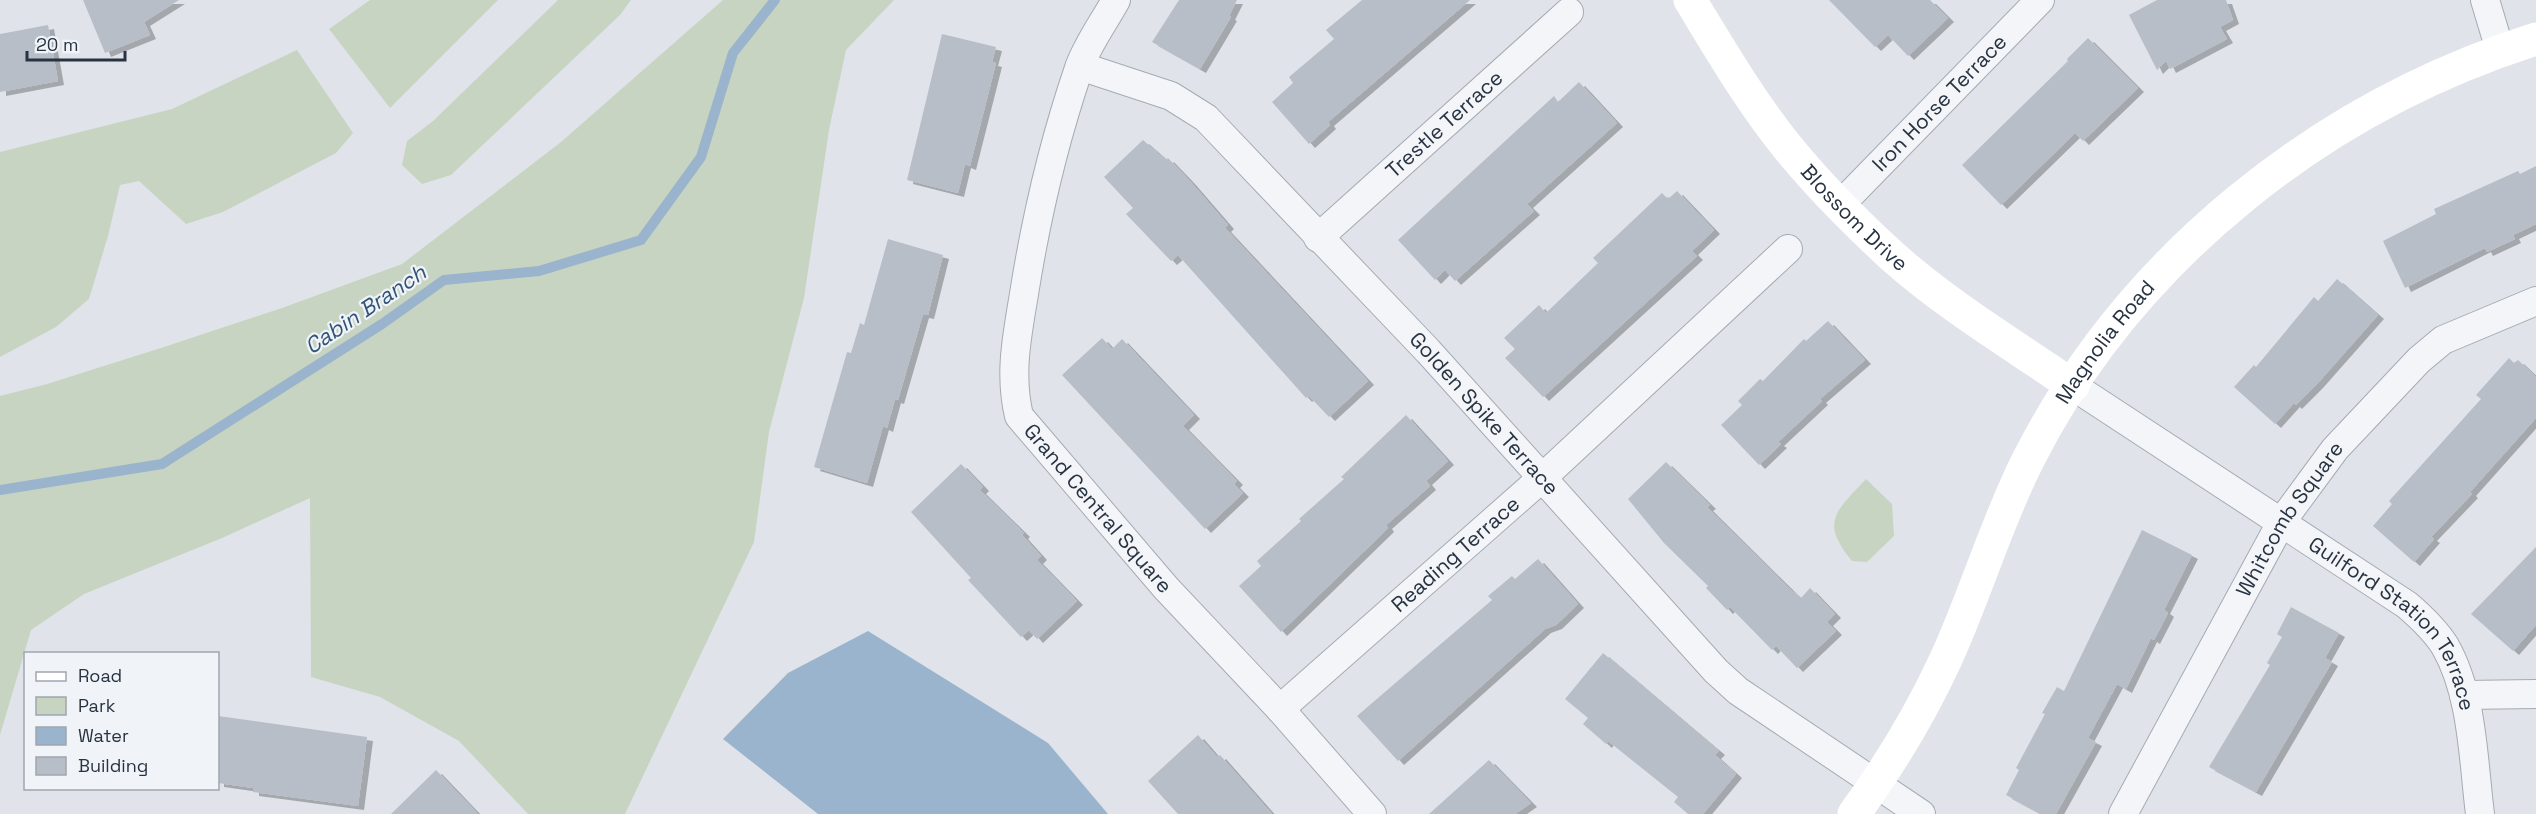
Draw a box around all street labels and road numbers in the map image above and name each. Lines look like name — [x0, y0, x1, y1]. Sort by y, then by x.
street label: Iron Horse Terrace — [1866, 28, 2012, 177]
street label: Trestle Terrace — [1380, 64, 1508, 184]
street label: Blossom Drive — [1795, 158, 1914, 277]
street label: Magnolia Road — [2049, 274, 2160, 409]
street label: Golden Spike Terrace — [1404, 326, 1565, 500]
street label: Grand Central Square — [1018, 418, 1178, 599]
street label: Whitcomb Square — [2230, 436, 2349, 601]
street label: Reading Terrace — [1385, 490, 1525, 618]
street label: Guilford Station Terrace — [2303, 530, 2481, 713]

